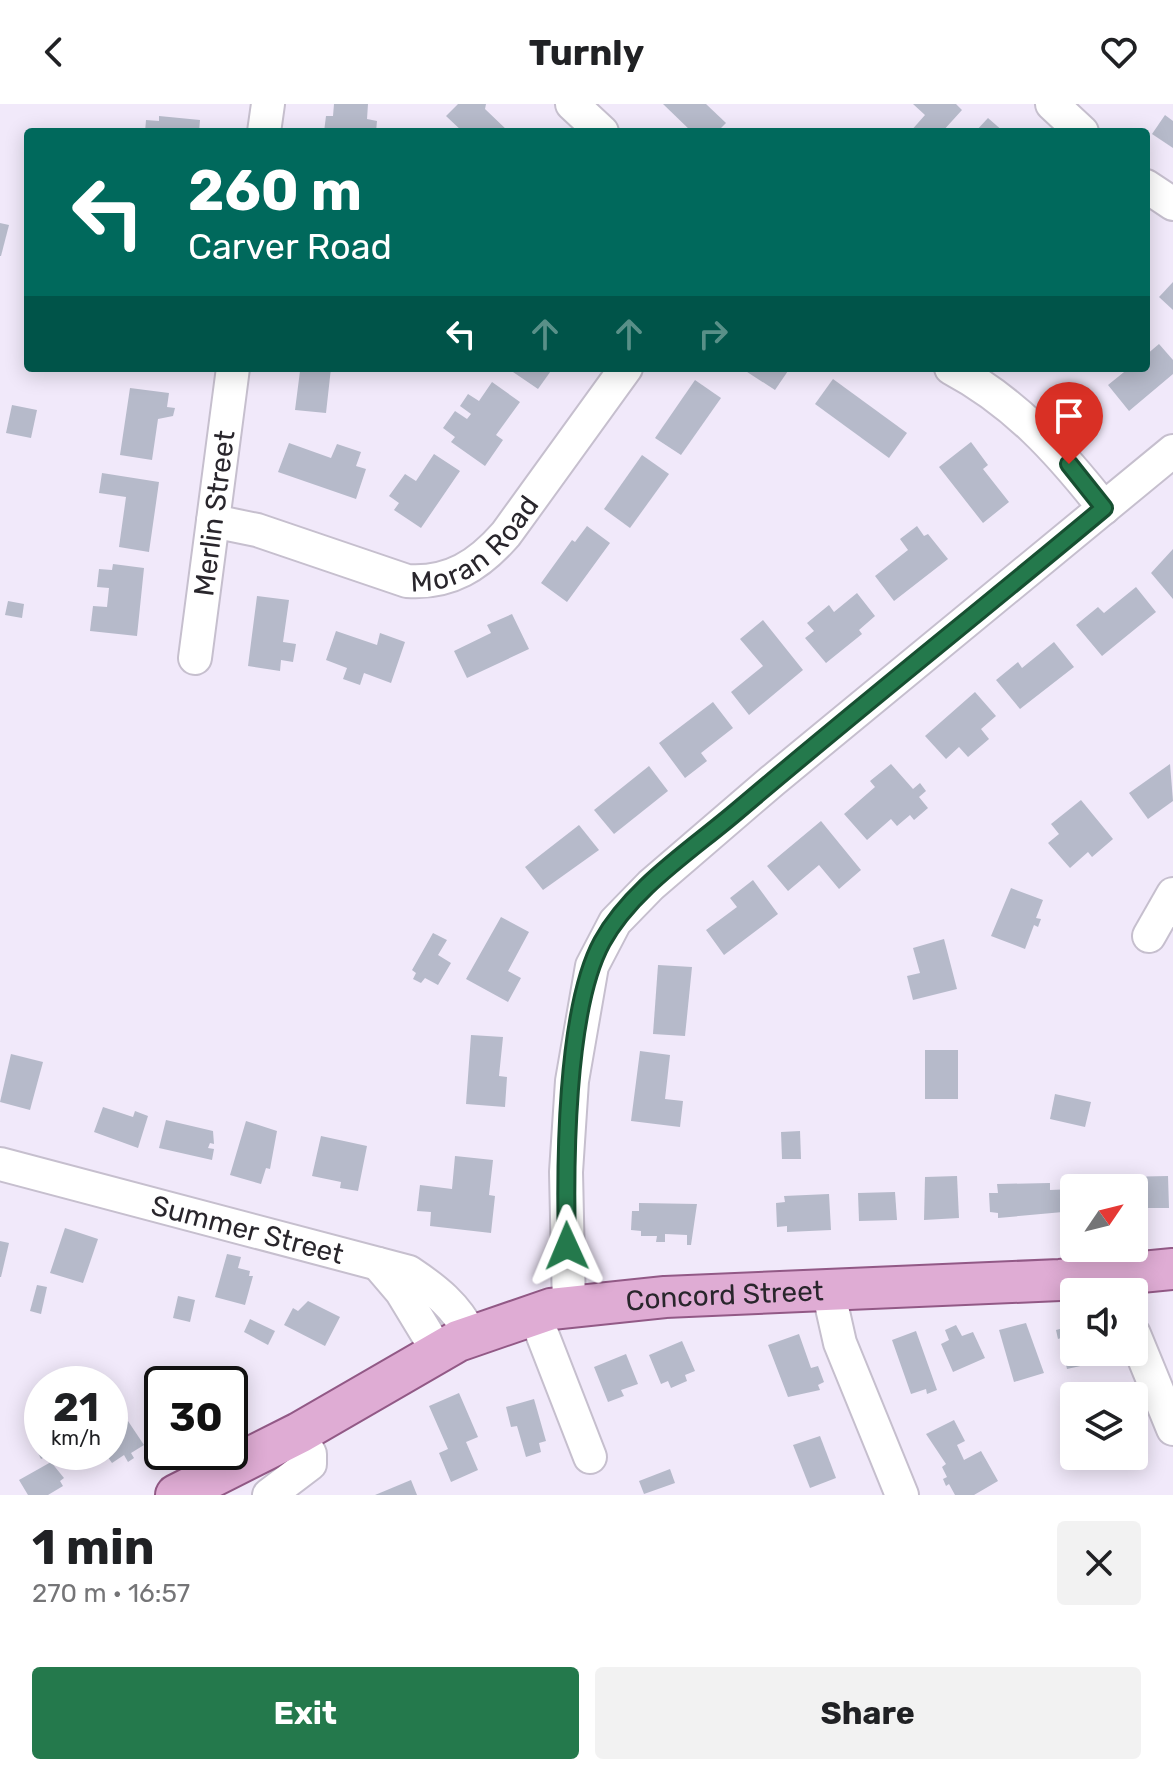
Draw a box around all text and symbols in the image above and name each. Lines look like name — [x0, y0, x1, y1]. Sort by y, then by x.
icon: back — [32, 30, 76, 74]
icon: heart — [1097, 30, 1141, 74]
text: Turnly — [529, 31, 644, 74]
text: 260 m — [188, 158, 362, 224]
icon: left — [56, 160, 160, 264]
text: Carver Road — [188, 225, 392, 268]
icon: left — [439, 312, 483, 356]
icon: ahead — [523, 312, 567, 356]
icon: ahead — [607, 312, 651, 356]
icon: right — [691, 312, 735, 356]
pin — [1035, 382, 1103, 464]
icon: arrive — [1047, 394, 1091, 438]
street label: Merlin Street — [187, 428, 242, 598]
street label: Moran Road — [410, 489, 545, 599]
north arrow — [1060, 1174, 1148, 1262]
map controls — [1060, 1174, 1148, 1470]
street label: Summer Street — [148, 1189, 347, 1271]
position arrow — [525, 1204, 609, 1288]
street label: Concord Street — [624, 1274, 824, 1318]
button: sound — [1060, 1278, 1148, 1366]
speed limit sign: 30 — [144, 1366, 248, 1470]
button: layers — [1060, 1382, 1148, 1470]
text: 21 — [53, 1384, 99, 1431]
text: km/h — [51, 1426, 101, 1450]
text: 1 min — [32, 1519, 155, 1576]
button: close — [1057, 1521, 1141, 1605]
text: 270 m · 16:57 — [32, 1578, 190, 1609]
button: Exit — [32, 1667, 579, 1759]
button: Share — [595, 1667, 1141, 1759]

